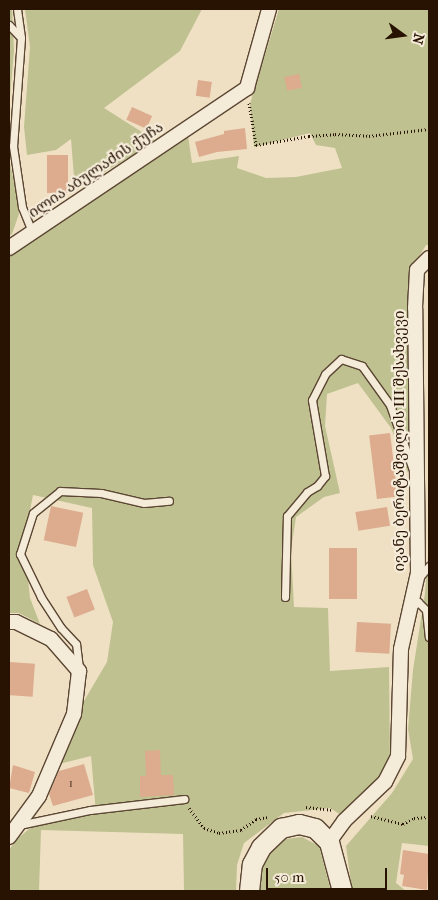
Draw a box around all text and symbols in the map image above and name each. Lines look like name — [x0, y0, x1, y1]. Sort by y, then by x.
north arrow — [378, 10, 428, 60]
text: N — [409, 32, 428, 46]
street label: ილია აბულაძის ქუჩა — [25, 118, 167, 222]
street label: ივანე ბერიტაშვილის III შესახვევი — [391, 310, 409, 572]
house number: 1 — [69, 777, 73, 791]
scale bar — [268, 858, 389, 890]
text: 50 m — [274, 868, 304, 886]

